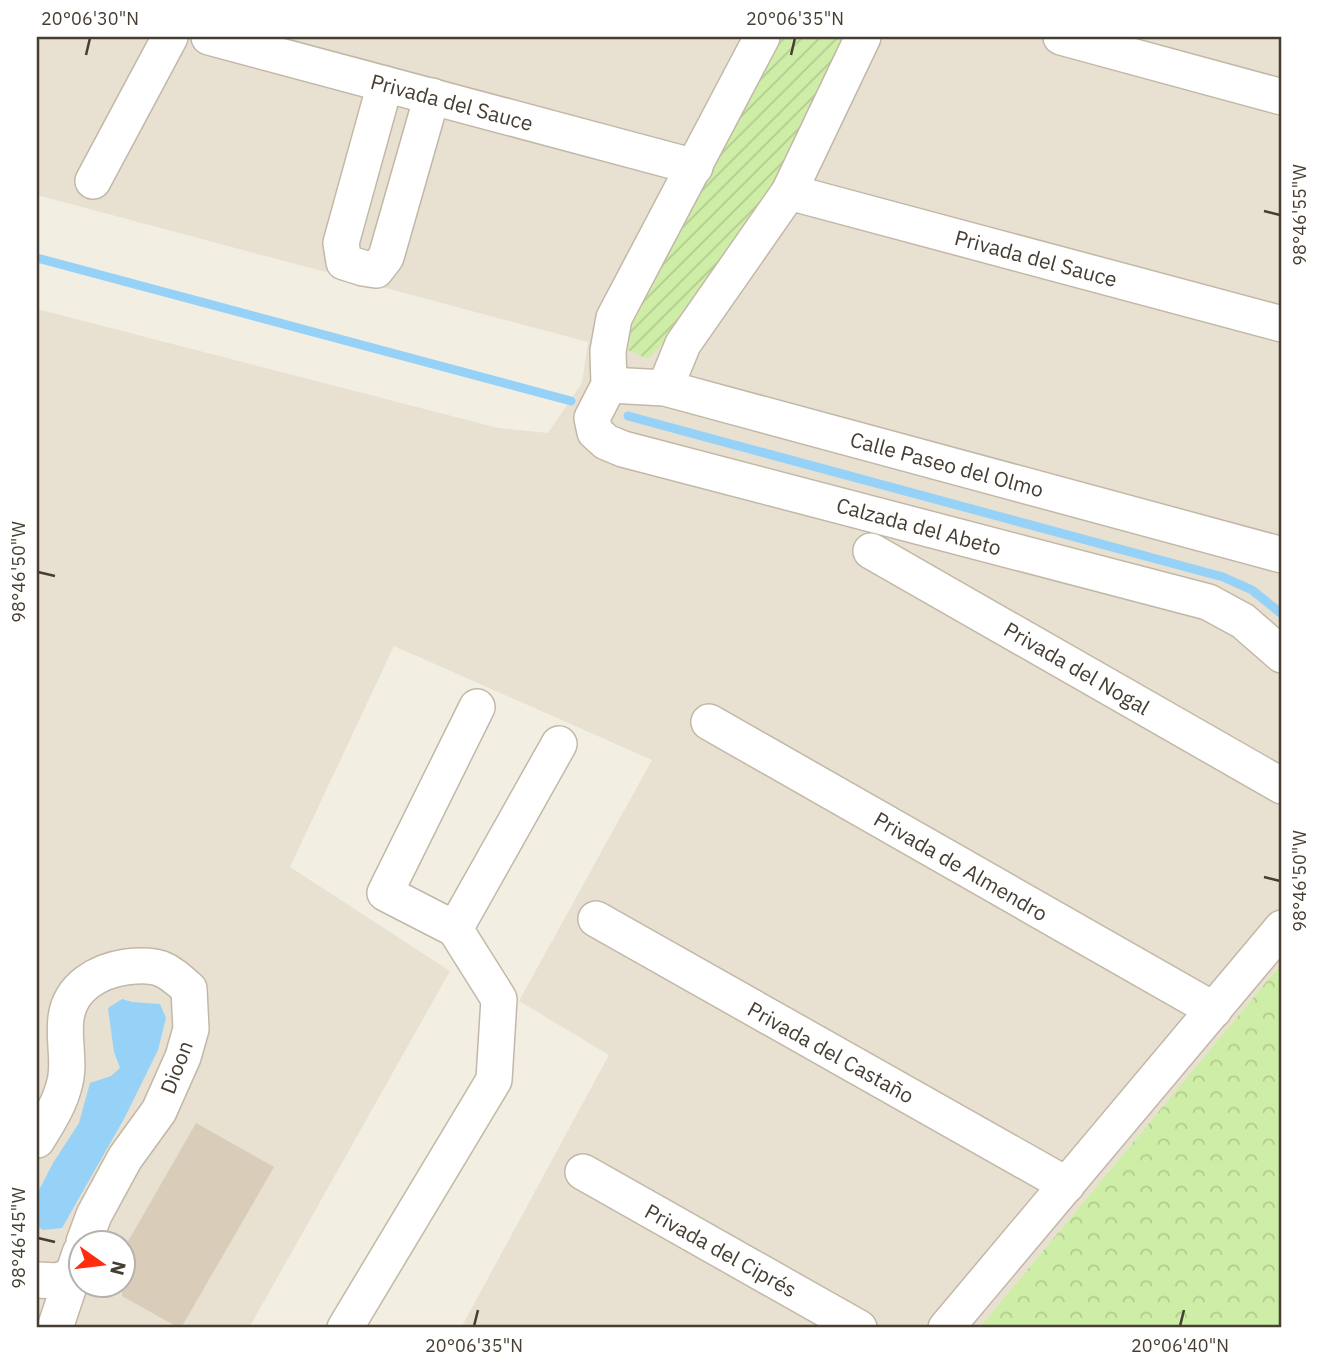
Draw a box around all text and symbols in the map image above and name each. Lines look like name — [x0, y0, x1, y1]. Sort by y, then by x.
text: 20°06'30"N — [41, 7, 139, 30]
text: 20°06'35"N — [746, 7, 844, 30]
street label: Privada del Sauce — [368, 67, 536, 137]
text: 98°46'55"W — [1288, 164, 1311, 266]
street label: Privada del Sauce — [952, 223, 1120, 293]
street label: Calle Paseo del Olmo — [847, 425, 1047, 503]
street label: Calzada del Abeto — [833, 490, 1005, 562]
text: 98°46'50"W — [7, 521, 30, 623]
street label: Privada del Nogal — [999, 615, 1155, 721]
street label: Privada de Almendro — [869, 805, 1053, 927]
text: 98°46'50"W — [1288, 830, 1311, 932]
street label: Privada del Castaño — [743, 995, 919, 1109]
street label: Dioon — [153, 1036, 199, 1098]
text: 98°46'45"W — [7, 1187, 30, 1289]
street label: Privada del Ciprés — [640, 1197, 802, 1303]
north arrow — [66, 1228, 136, 1298]
text: N — [105, 1259, 132, 1278]
text: 20°06'35"N — [425, 1334, 523, 1357]
text: 20°06'40"N — [1131, 1334, 1229, 1357]

